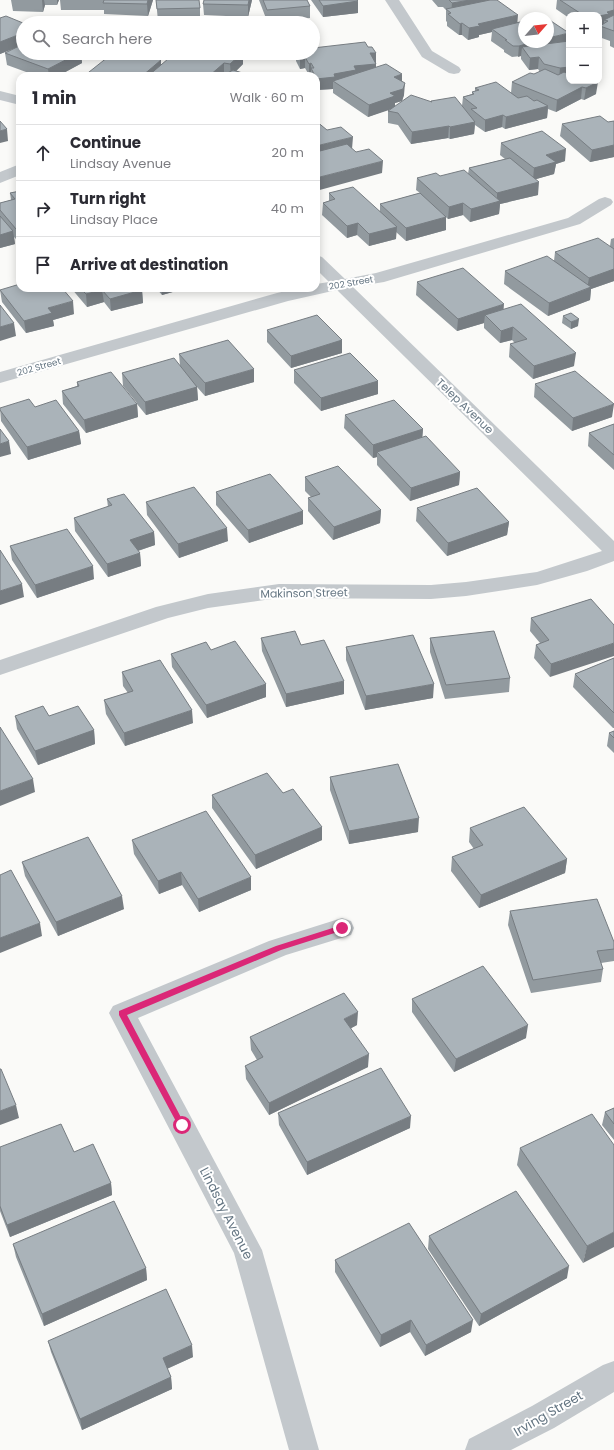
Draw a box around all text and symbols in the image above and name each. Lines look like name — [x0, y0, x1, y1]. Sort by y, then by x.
north arrow — [518, 12, 554, 48]
map controls — [566, 12, 602, 84]
button: + — [566, 12, 602, 48]
search box — [16, 16, 320, 60]
icon: search — [30, 27, 52, 49]
text: Search here — [62, 28, 152, 49]
button: − — [566, 48, 602, 84]
text: 1 min — [32, 86, 76, 110]
text: Walk · 60 m — [230, 88, 304, 107]
text: Continue — [70, 132, 141, 153]
icon: ahead — [32, 142, 54, 164]
text: 20 m — [271, 143, 304, 162]
text: Lindsay Avenue — [70, 154, 171, 173]
text: Turn right — [70, 188, 146, 209]
icon: right — [32, 198, 54, 220]
text: 40 m — [271, 199, 304, 218]
text: Lindsay Place — [70, 210, 158, 229]
icon: arrive — [32, 254, 54, 276]
text: Arrive at destination — [70, 254, 228, 275]
street label: 202 Street — [328, 273, 374, 293]
street label: 202 Street — [16, 355, 62, 379]
street label: Telep Avenue — [433, 375, 497, 438]
street label: Makinson Street — [260, 584, 348, 602]
route end — [333, 919, 351, 937]
route start — [173, 1116, 191, 1134]
street label: Lindsay Avenue — [195, 1164, 258, 1263]
street label: Irving Street — [510, 1386, 587, 1441]

